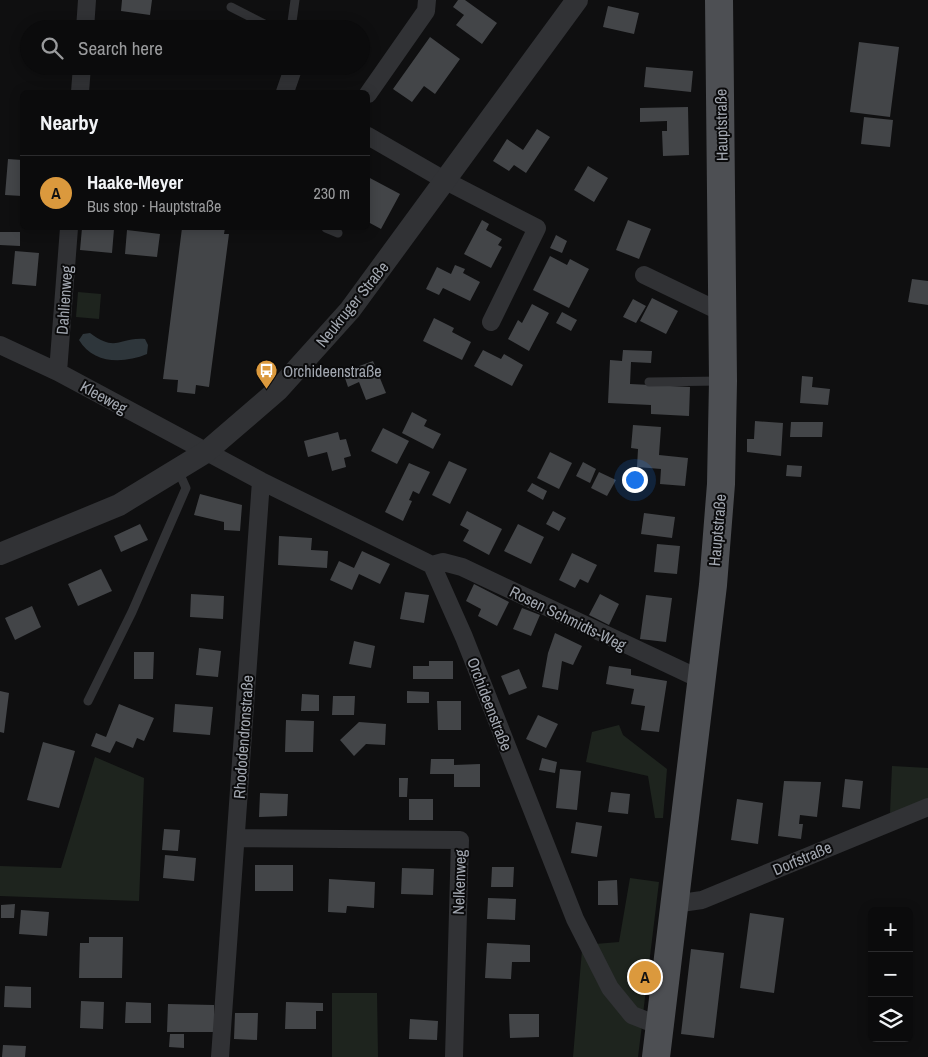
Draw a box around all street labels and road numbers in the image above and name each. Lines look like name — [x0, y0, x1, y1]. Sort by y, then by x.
street label: Hauptstraße — [709, 89, 733, 161]
street label: Neukruger Straße — [311, 257, 393, 351]
street label: Dahlienweg — [51, 264, 77, 335]
street label: Kleeweg — [77, 375, 132, 419]
street label: Hauptstraße — [703, 493, 731, 567]
street label: Rosen Schmidts-Weg — [506, 580, 631, 656]
street label: Orchideenstraße — [462, 654, 518, 754]
street label: Rhododendronstraße — [228, 674, 258, 800]
street label: Dorfstraße — [769, 836, 835, 880]
street label: Nelkenweg — [447, 848, 471, 915]

